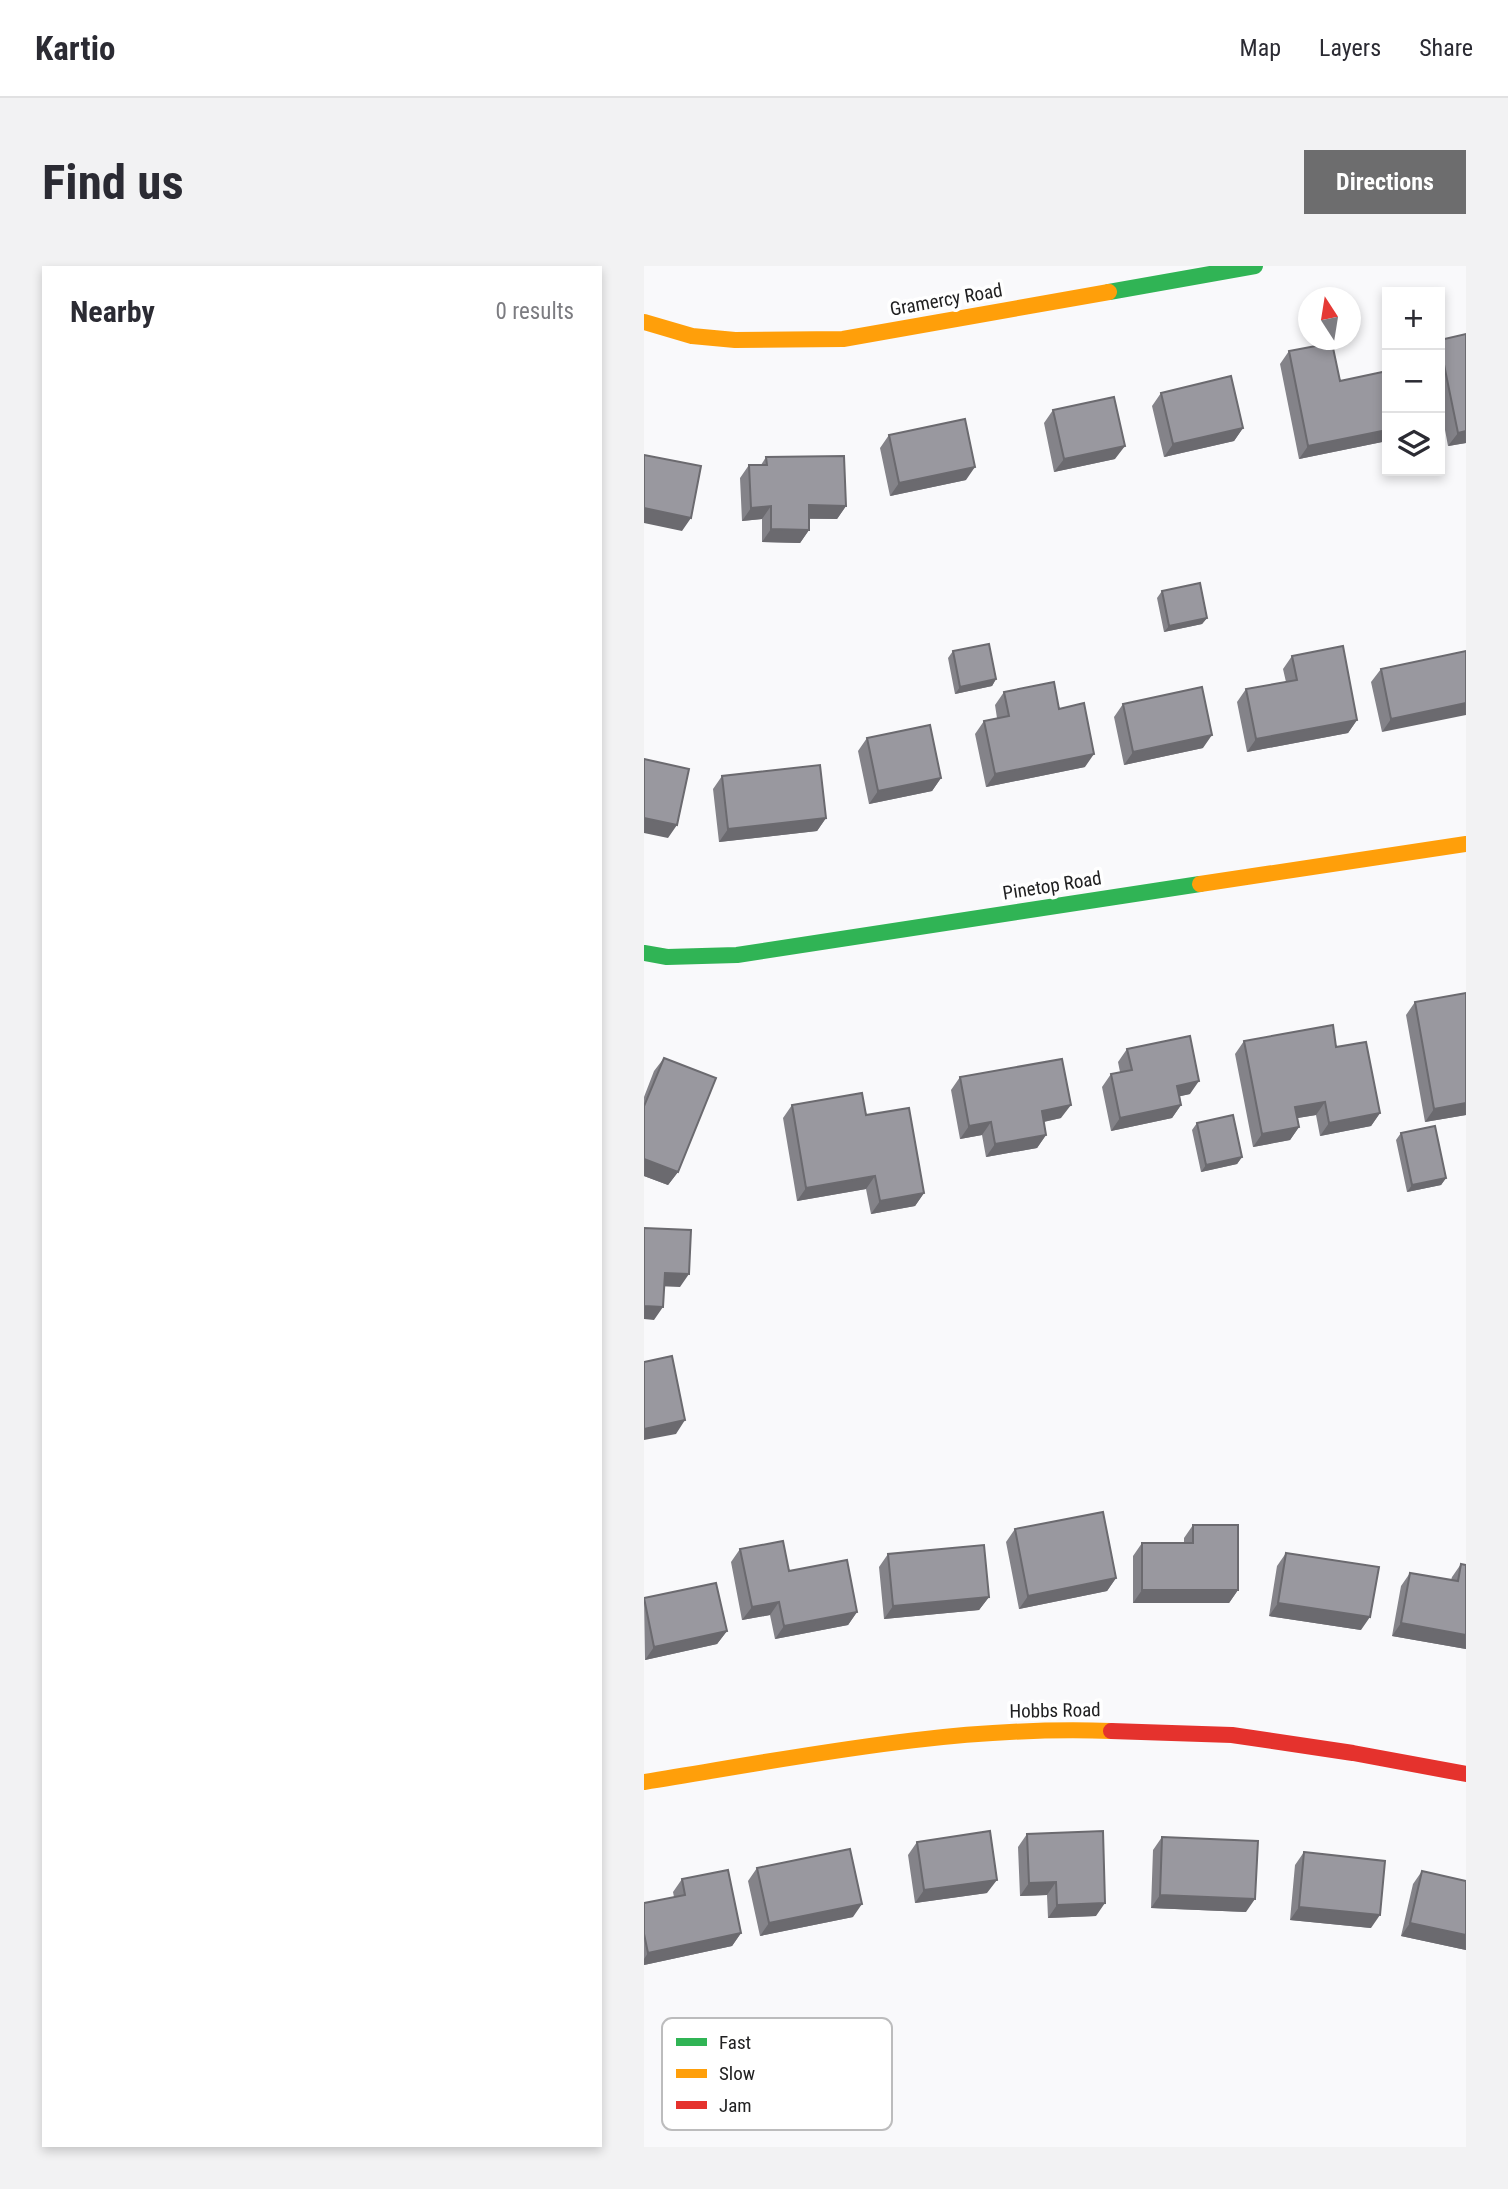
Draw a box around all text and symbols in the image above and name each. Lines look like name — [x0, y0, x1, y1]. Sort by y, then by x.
text: Kartio — [35, 29, 115, 68]
text: Map — [1240, 34, 1281, 62]
text: Layers — [1319, 34, 1381, 62]
text: Share — [1419, 34, 1473, 62]
button: Directions — [1304, 150, 1466, 214]
text: Find us — [42, 154, 184, 211]
street label: Gramercy Road — [888, 278, 1004, 321]
north arrow — [1298, 287, 1361, 350]
map controls — [1382, 287, 1445, 476]
button: + — [1382, 287, 1445, 350]
text: Nearby — [70, 294, 155, 329]
text: 0 results — [496, 298, 574, 325]
button: − — [1382, 350, 1445, 413]
button: layers — [1382, 413, 1445, 476]
street label: Pinetop Road — [1001, 866, 1103, 905]
street label: Hobbs Road — [1009, 1698, 1101, 1723]
legend — [662, 2018, 892, 2130]
text: Fast — [719, 2031, 751, 2054]
text: Slow — [719, 2062, 755, 2085]
text: Jam — [719, 2094, 752, 2117]

